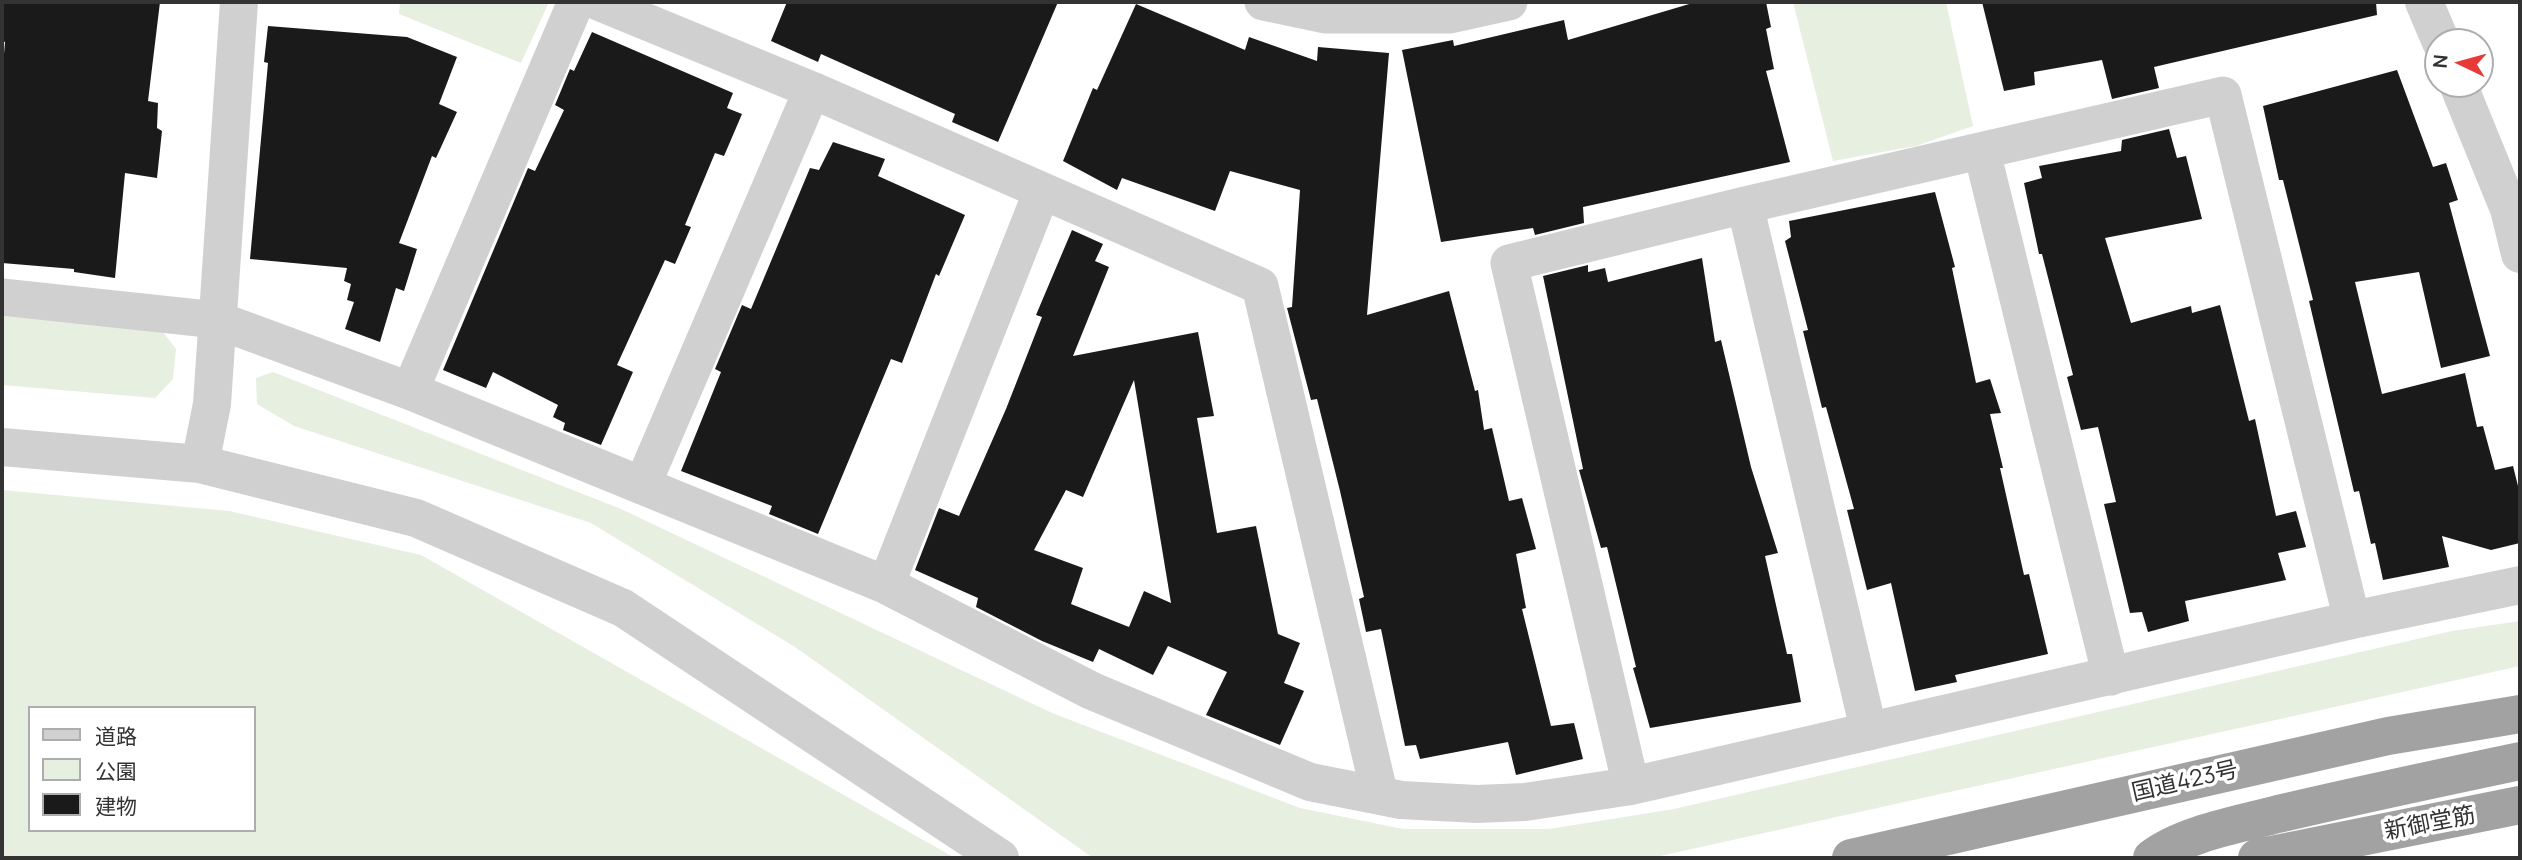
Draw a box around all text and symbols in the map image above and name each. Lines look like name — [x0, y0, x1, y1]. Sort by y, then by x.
north arrow — [2424, 28, 2494, 98]
text: N — [2427, 53, 2454, 69]
legend — [28, 706, 256, 832]
text: 道路 — [95, 722, 137, 750]
street label: 国道423号 — [2129, 756, 2241, 808]
text: 公園 — [95, 757, 137, 785]
text: 建物 — [95, 792, 137, 820]
street label: 新御堂筋 — [2382, 802, 2478, 846]

